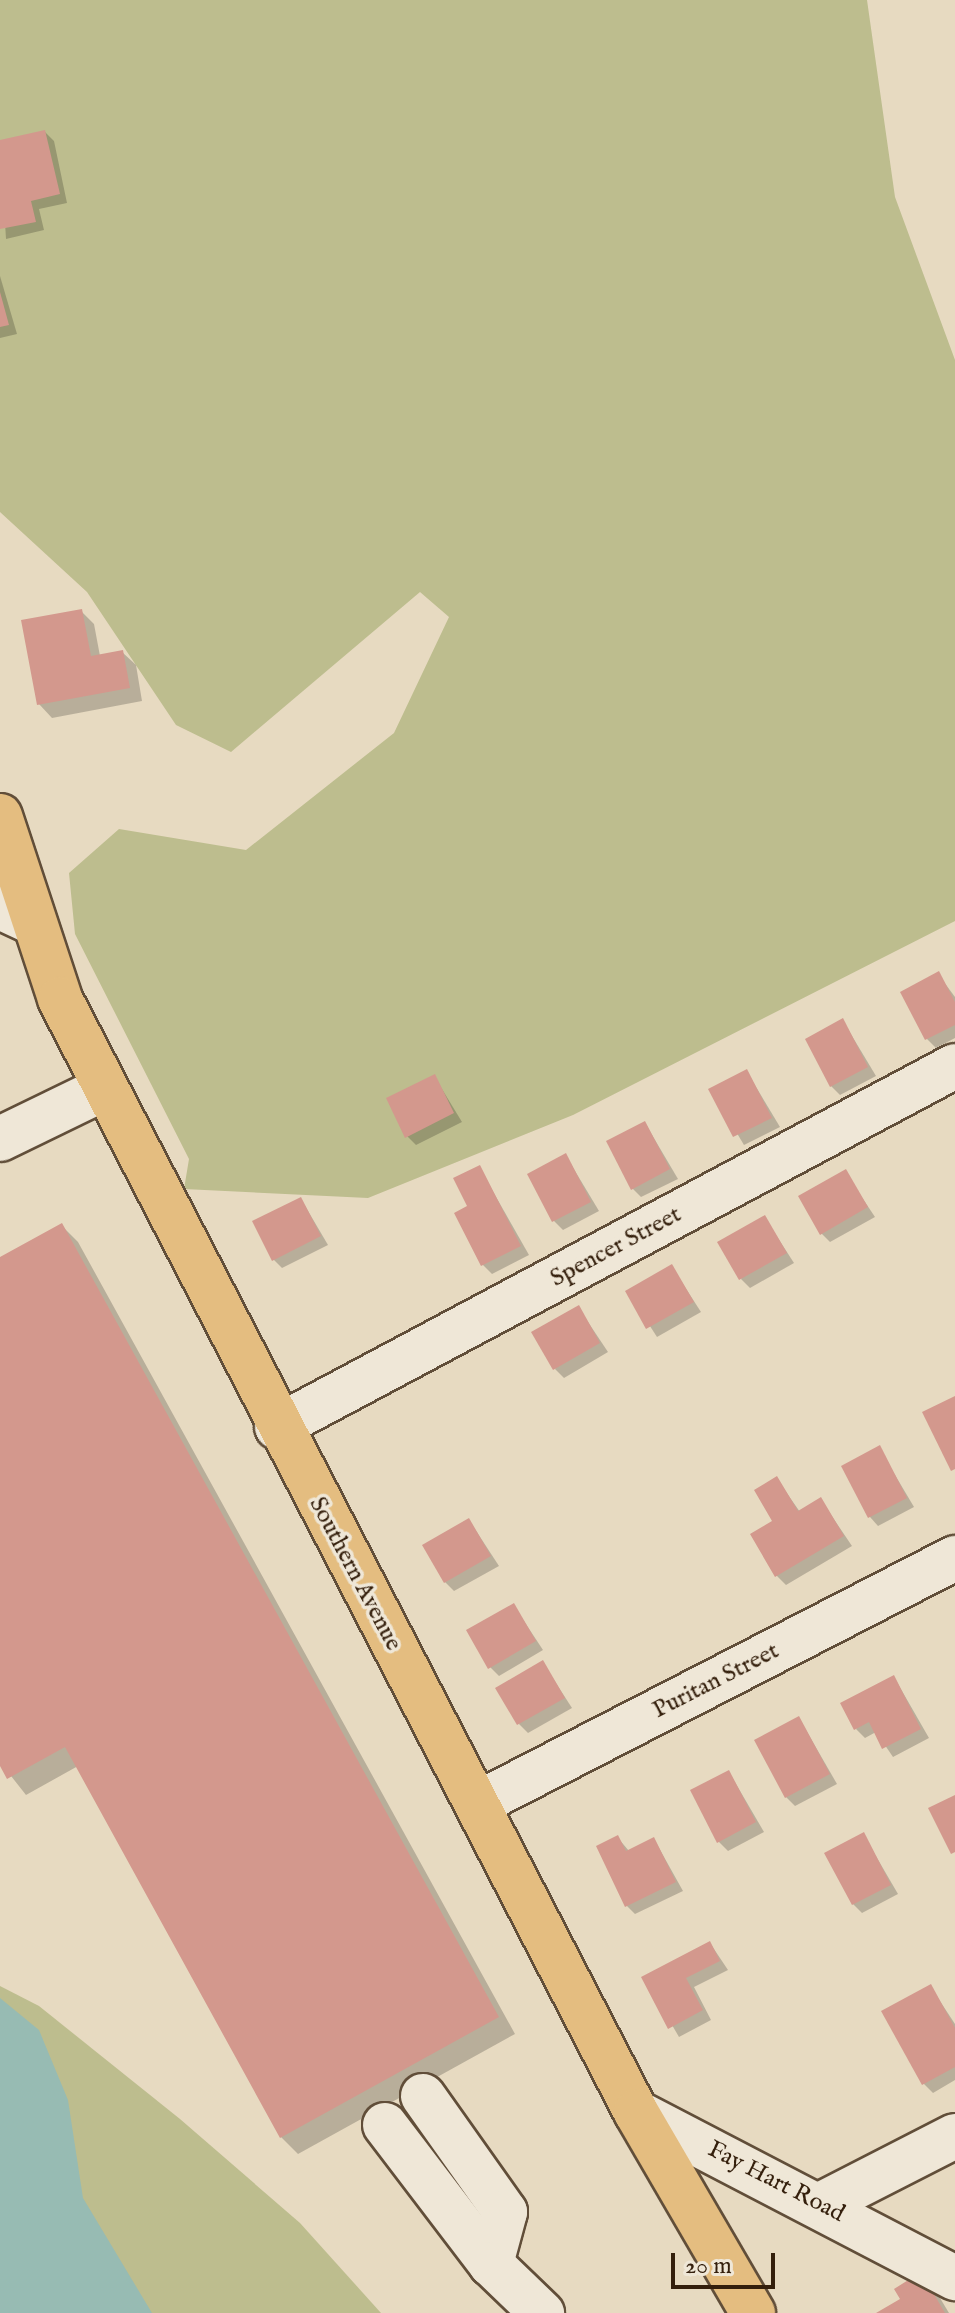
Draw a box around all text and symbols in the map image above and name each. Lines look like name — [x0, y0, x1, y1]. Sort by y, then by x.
street label: Spencer Street — [546, 1200, 686, 1294]
street label: Southern Avenue — [302, 1492, 408, 1656]
street label: Puritan Street — [648, 1637, 784, 1725]
street label: Fay Hart Road — [703, 2135, 849, 2229]
scale bar — [675, 2237, 779, 2287]
text: 20 m — [685, 2251, 732, 2282]

